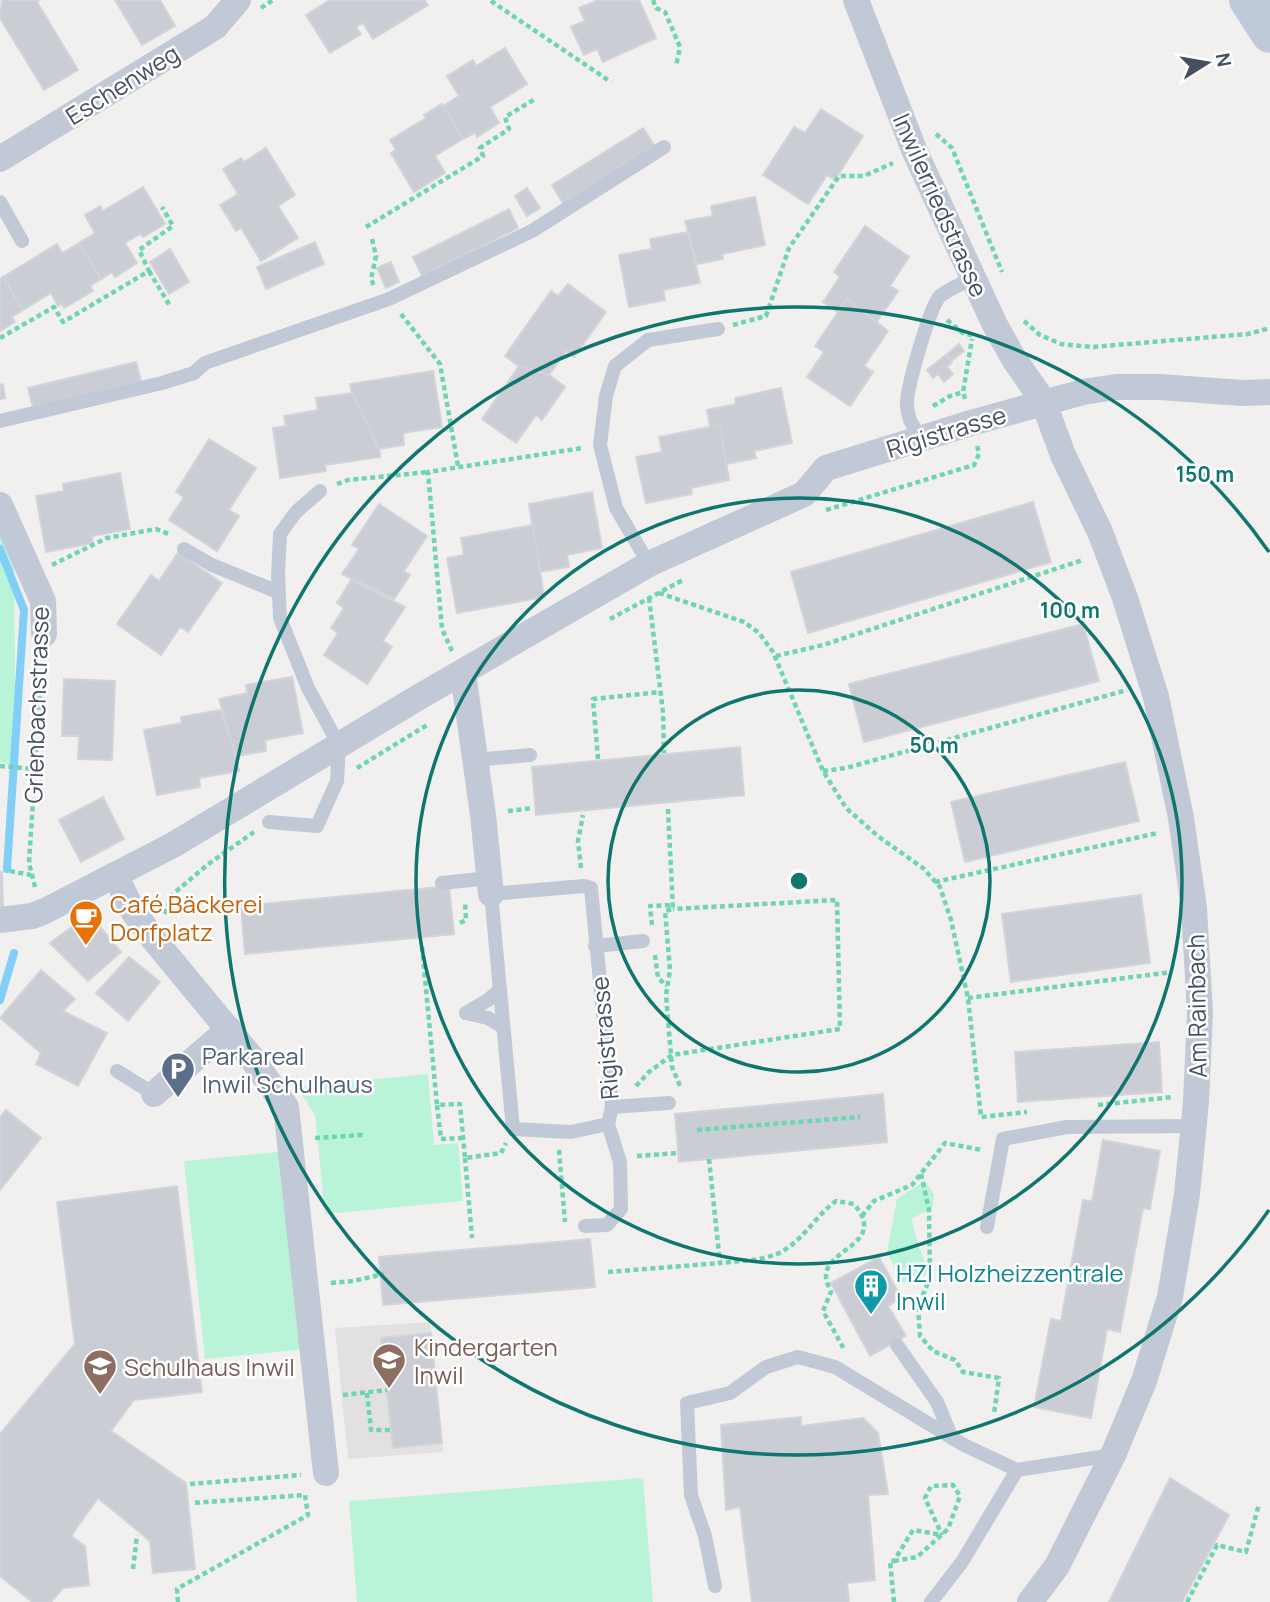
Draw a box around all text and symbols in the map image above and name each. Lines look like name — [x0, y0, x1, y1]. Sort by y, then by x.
north arrow — [1172, 28, 1242, 98]
street label: Eschenweg — [59, 36, 185, 132]
text: N — [1210, 51, 1238, 69]
street label: Inwilerriedstrasse — [886, 108, 996, 302]
street label: Rigistrasse — [882, 397, 1010, 465]
text: 150 m — [1176, 460, 1234, 488]
text: 100 m — [1040, 596, 1100, 624]
street label: Grienbachstrasse — [16, 606, 56, 804]
text: 50 m — [909, 731, 959, 759]
centre of rings — [787, 869, 811, 893]
place label: Café Bäckerei Dorfplatz — [110, 887, 263, 948]
cafe icon: Café Bäckerei Dorfplatz — [67, 898, 105, 947]
street label: Am Rainbach — [1178, 934, 1214, 1078]
street label: Rigistrasse — [582, 975, 626, 1101]
place label: Parkareal Inwil Schulhaus — [202, 1039, 373, 1100]
parking icon: Parkareal Inwil Schulhaus — [159, 1050, 197, 1099]
place label: HZI Holzheizzentrale Inwil — [896, 1256, 1124, 1317]
building icon: HZI Holzheizzentrale Inwil — [852, 1267, 890, 1316]
place label: Kindergarten Inwil — [414, 1330, 558, 1391]
school or university icon: Kindergarten Inwil — [370, 1341, 408, 1390]
school or university icon: Schulhaus Inwil — [81, 1347, 119, 1396]
place label: Schulhaus Inwil — [124, 1350, 295, 1383]

